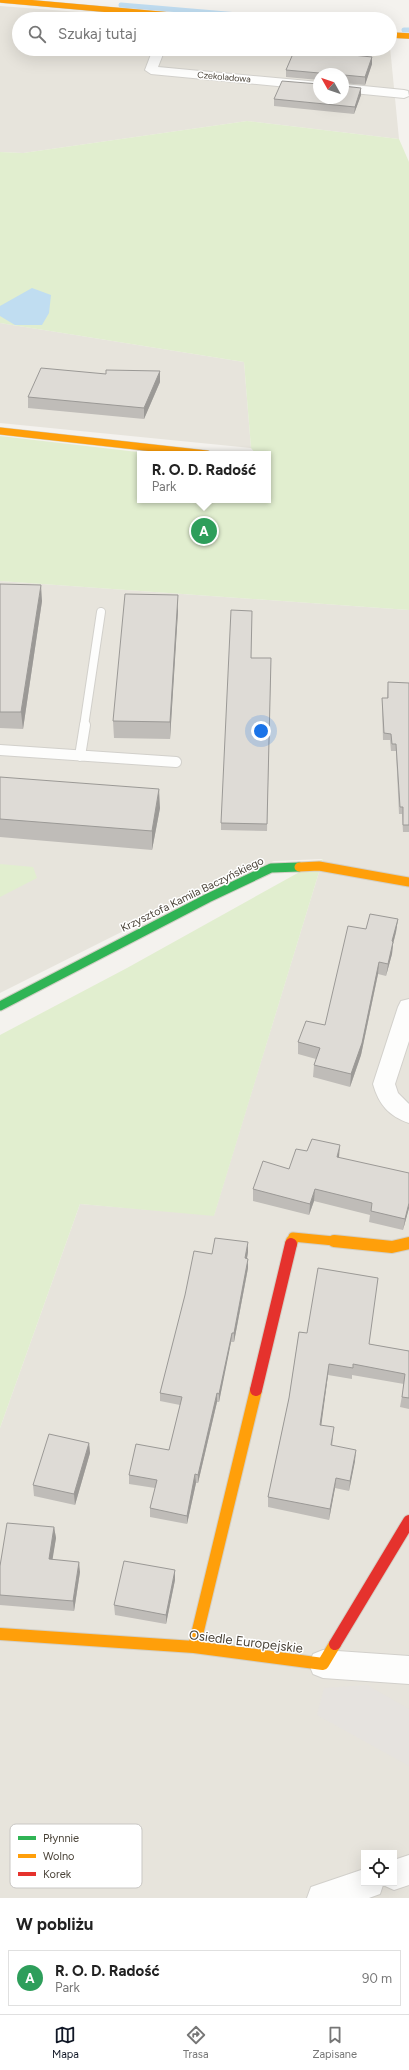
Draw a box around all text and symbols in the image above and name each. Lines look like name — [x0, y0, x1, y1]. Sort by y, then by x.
search box — [12, 12, 397, 56]
icon: search — [26, 23, 48, 45]
text: Szukaj tutaj — [58, 25, 137, 43]
north arrow — [313, 68, 349, 104]
street label: Czekoladowa — [197, 69, 252, 84]
popup — [137, 451, 271, 503]
text: R. O. D. Radość — [152, 461, 256, 479]
text: Park — [152, 479, 176, 494]
pin: A — [191, 516, 217, 546]
your location — [251, 721, 271, 741]
street label: Krzysztofa Kamila Baczyńskiego — [119, 854, 266, 935]
street label: Osiedle Europejskie — [188, 1627, 304, 1656]
legend — [10, 1824, 142, 1888]
text: Płynnie — [43, 1832, 79, 1845]
text: Wolno — [43, 1850, 74, 1863]
map controls — [361, 1850, 397, 1886]
button: locate — [361, 1850, 397, 1886]
text: Korek — [43, 1868, 72, 1881]
text: W pobliżu — [16, 1914, 93, 1934]
text: R. O. D. Radość — [55, 1962, 160, 1980]
text: A — [25, 1971, 35, 1986]
text: 90 m — [362, 1971, 392, 1986]
text: Park — [55, 1980, 80, 1995]
tab: Mapa — [52, 2024, 79, 2061]
tab: Trasa — [183, 2024, 209, 2061]
tab: Zapisane — [312, 2024, 357, 2061]

